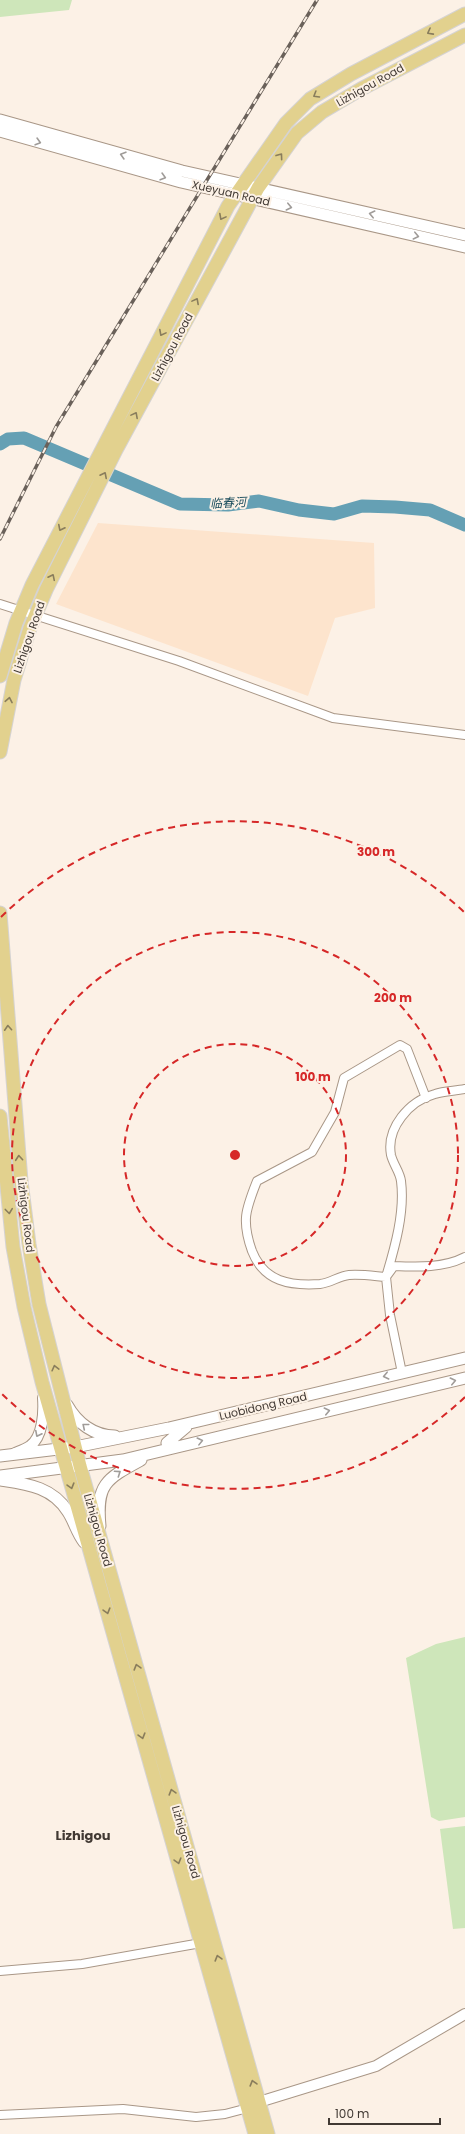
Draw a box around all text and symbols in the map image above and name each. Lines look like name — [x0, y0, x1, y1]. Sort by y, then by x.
one-way arrow — [427, 28, 435, 35]
street label: Lizhigou Road — [333, 60, 407, 110]
one-way arrow — [313, 90, 320, 97]
one-way arrow — [34, 137, 41, 146]
one-way arrow — [120, 151, 127, 160]
one-way arrow — [275, 153, 282, 160]
one-way arrow — [160, 172, 166, 180]
street label: Xueyuan Road — [190, 176, 272, 210]
one-way arrow — [286, 202, 292, 210]
one-way arrow — [369, 210, 376, 218]
one-way arrow — [219, 213, 227, 221]
one-way arrow — [412, 231, 419, 240]
one-way arrow — [192, 298, 199, 305]
street label: Lizhigou Road — [147, 310, 197, 384]
one-way arrow — [159, 328, 167, 336]
one-way arrow — [130, 412, 138, 420]
one-way arrow — [99, 472, 107, 479]
water label: 临春河 — [210, 493, 248, 512]
one-way arrow — [58, 524, 65, 532]
one-way arrow — [47, 574, 55, 582]
street label: Lizhigou Road — [9, 599, 49, 675]
one-way arrow — [5, 697, 13, 703]
text: 300 m — [357, 843, 395, 860]
text: 200 m — [374, 989, 412, 1006]
one-way arrow — [4, 1025, 13, 1031]
text: 100 m — [295, 1068, 331, 1085]
centre of rings — [228, 1148, 242, 1162]
one-way arrow — [15, 1155, 24, 1161]
street label: Lizhigou Road — [13, 1177, 39, 1253]
one-way arrow — [4, 1208, 13, 1214]
one-way arrow — [51, 1365, 59, 1372]
one-way arrow — [383, 1372, 389, 1380]
one-way arrow — [450, 1378, 456, 1386]
street label: Luobidong Road — [218, 1388, 308, 1424]
one-way arrow — [323, 1407, 330, 1416]
one-way arrow — [83, 1424, 90, 1431]
one-way arrow — [35, 1430, 42, 1437]
one-way arrow — [196, 1437, 203, 1446]
one-way arrow — [114, 1470, 121, 1478]
one-way arrow — [66, 1483, 75, 1490]
street label: Lizhigou Road — [80, 1492, 116, 1568]
one-way arrow — [102, 1608, 111, 1615]
one-way arrow — [133, 1664, 141, 1670]
one-way arrow — [137, 1733, 146, 1740]
one-way arrow — [168, 1789, 177, 1796]
street label: Lizhigou Road — [168, 1804, 204, 1880]
district label: Lizhigou — [56, 1826, 110, 1845]
one-way arrow — [173, 1858, 182, 1865]
one-way arrow — [214, 1955, 223, 1962]
one-way arrow — [249, 2080, 258, 2087]
scale bar — [329, 2100, 440, 2126]
text: 100 m — [335, 2105, 369, 2122]

